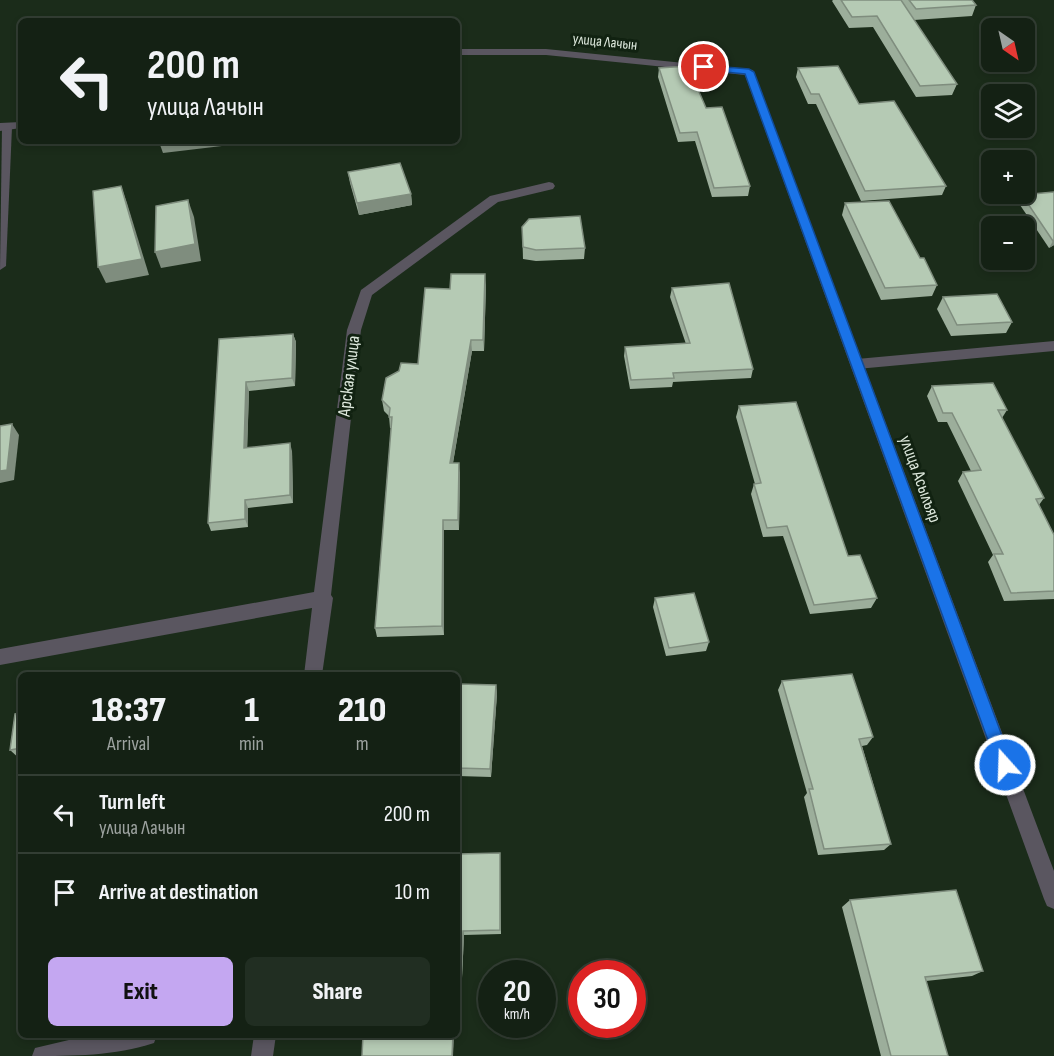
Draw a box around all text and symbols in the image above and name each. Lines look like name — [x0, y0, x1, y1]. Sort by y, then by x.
north arrow — [981, 18, 1035, 72]
map controls — [981, 18, 1035, 270]
street label: улица Лачын — [572, 29, 638, 55]
text: 200 m — [147, 40, 240, 91]
pin — [678, 41, 729, 92]
icon: left — [48, 42, 126, 120]
icon: arrive — [687, 50, 720, 83]
button: layers — [981, 84, 1035, 138]
text: улица Лачын — [147, 91, 264, 123]
button: + — [981, 150, 1035, 204]
button: − — [981, 216, 1035, 270]
street label: Арская улица — [333, 334, 364, 419]
street label: улица Асылъяр — [894, 432, 946, 526]
text: 18:37 — [92, 689, 165, 732]
text: 1 — [244, 689, 259, 732]
text: 210 — [338, 689, 386, 732]
text: Arrival — [107, 732, 150, 756]
text: min — [239, 732, 264, 756]
text: m — [356, 732, 368, 756]
position arrow — [973, 733, 1037, 797]
text: Turn left — [99, 789, 165, 816]
icon: left — [48, 798, 81, 831]
text: 200 m — [384, 801, 430, 828]
text: улица Лачын — [99, 816, 185, 840]
icon: arrive — [48, 876, 81, 909]
text: Arrive at destination — [99, 879, 258, 906]
text: 10 m — [395, 879, 430, 906]
button: Exit — [48, 957, 233, 1026]
button: Share — [245, 957, 430, 1026]
speed limit sign: 30 — [568, 960, 646, 1038]
text: 20 — [503, 974, 531, 1010]
text: km/h — [504, 1005, 530, 1024]

